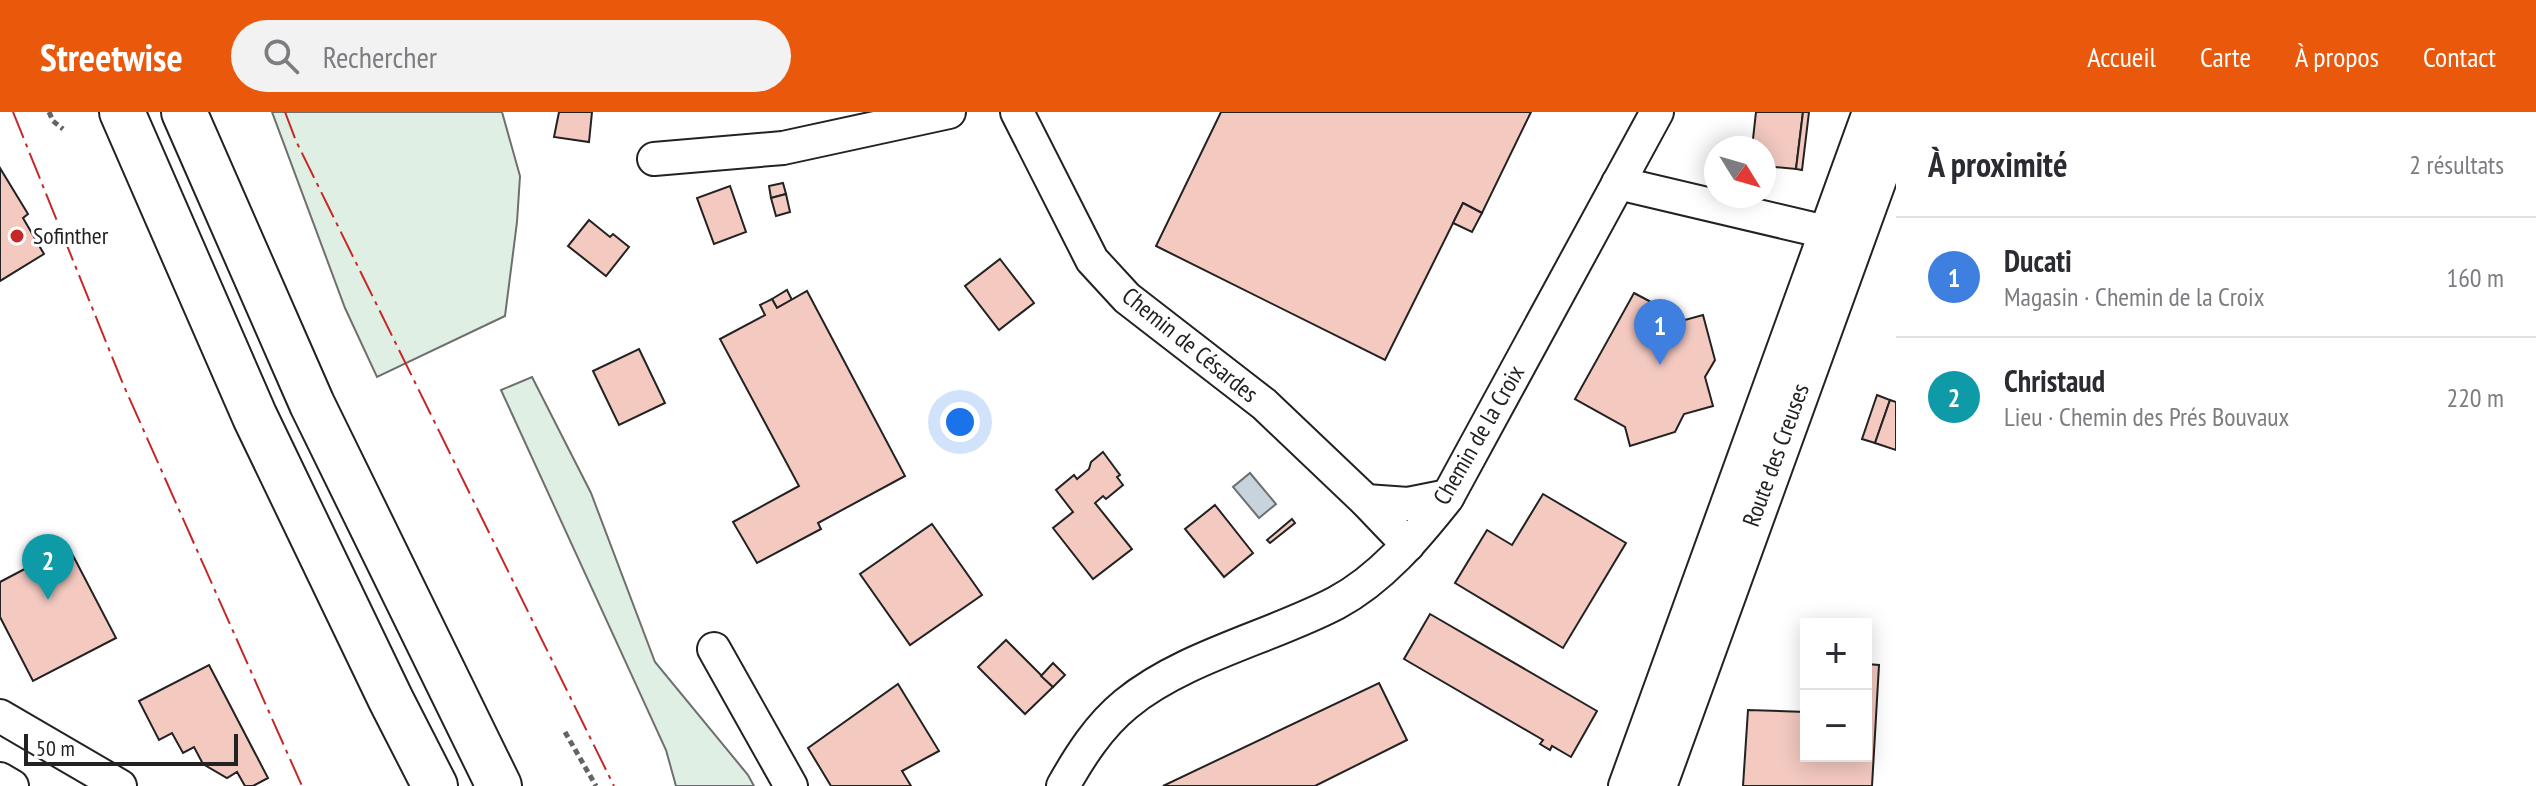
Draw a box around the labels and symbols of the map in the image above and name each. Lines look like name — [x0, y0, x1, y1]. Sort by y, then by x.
north arrow — [1704, 136, 1776, 208]
place label: Sofinther — [33, 220, 109, 251]
marker: Sofinther — [8, 227, 26, 245]
street label: Chemin de Césardes — [1116, 280, 1265, 409]
pin: 1 — [1634, 299, 1686, 365]
street label: Chemin de la Croix — [1426, 359, 1531, 510]
street label: Route des Creuses — [1735, 379, 1816, 531]
your location — [940, 402, 980, 442]
pin: 2 — [22, 534, 74, 600]
scale bar — [24, 730, 238, 766]

